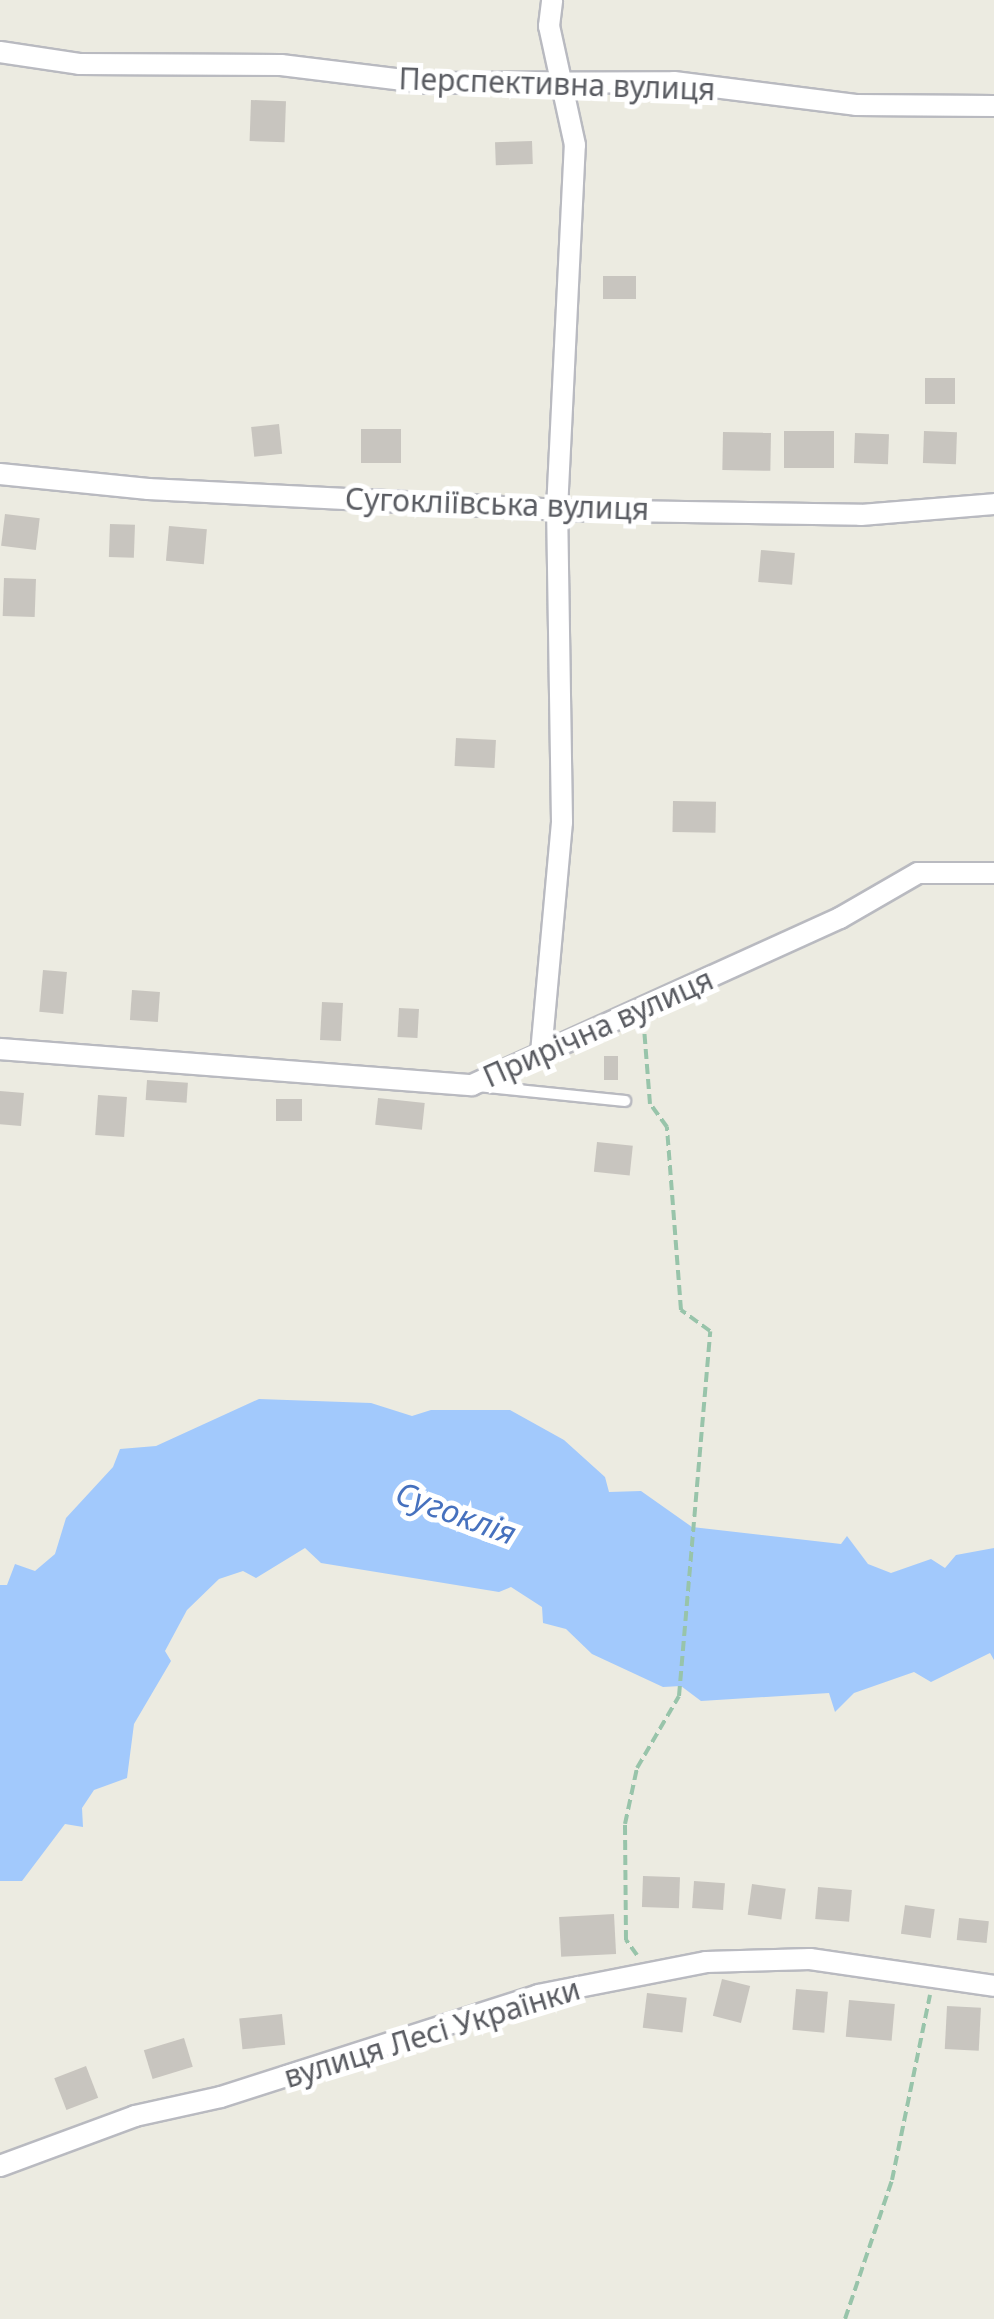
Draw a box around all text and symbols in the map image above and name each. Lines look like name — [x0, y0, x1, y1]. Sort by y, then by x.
street label: Перспективна вулиця — [398, 60, 716, 108]
street label: Сугокліївська вулиця — [344, 481, 650, 527]
street label: Прирічна вулиця — [478, 961, 718, 1095]
water label: Сугоклія — [391, 1474, 521, 1552]
street label: вулиця Лесі Українки — [280, 1971, 584, 2095]

